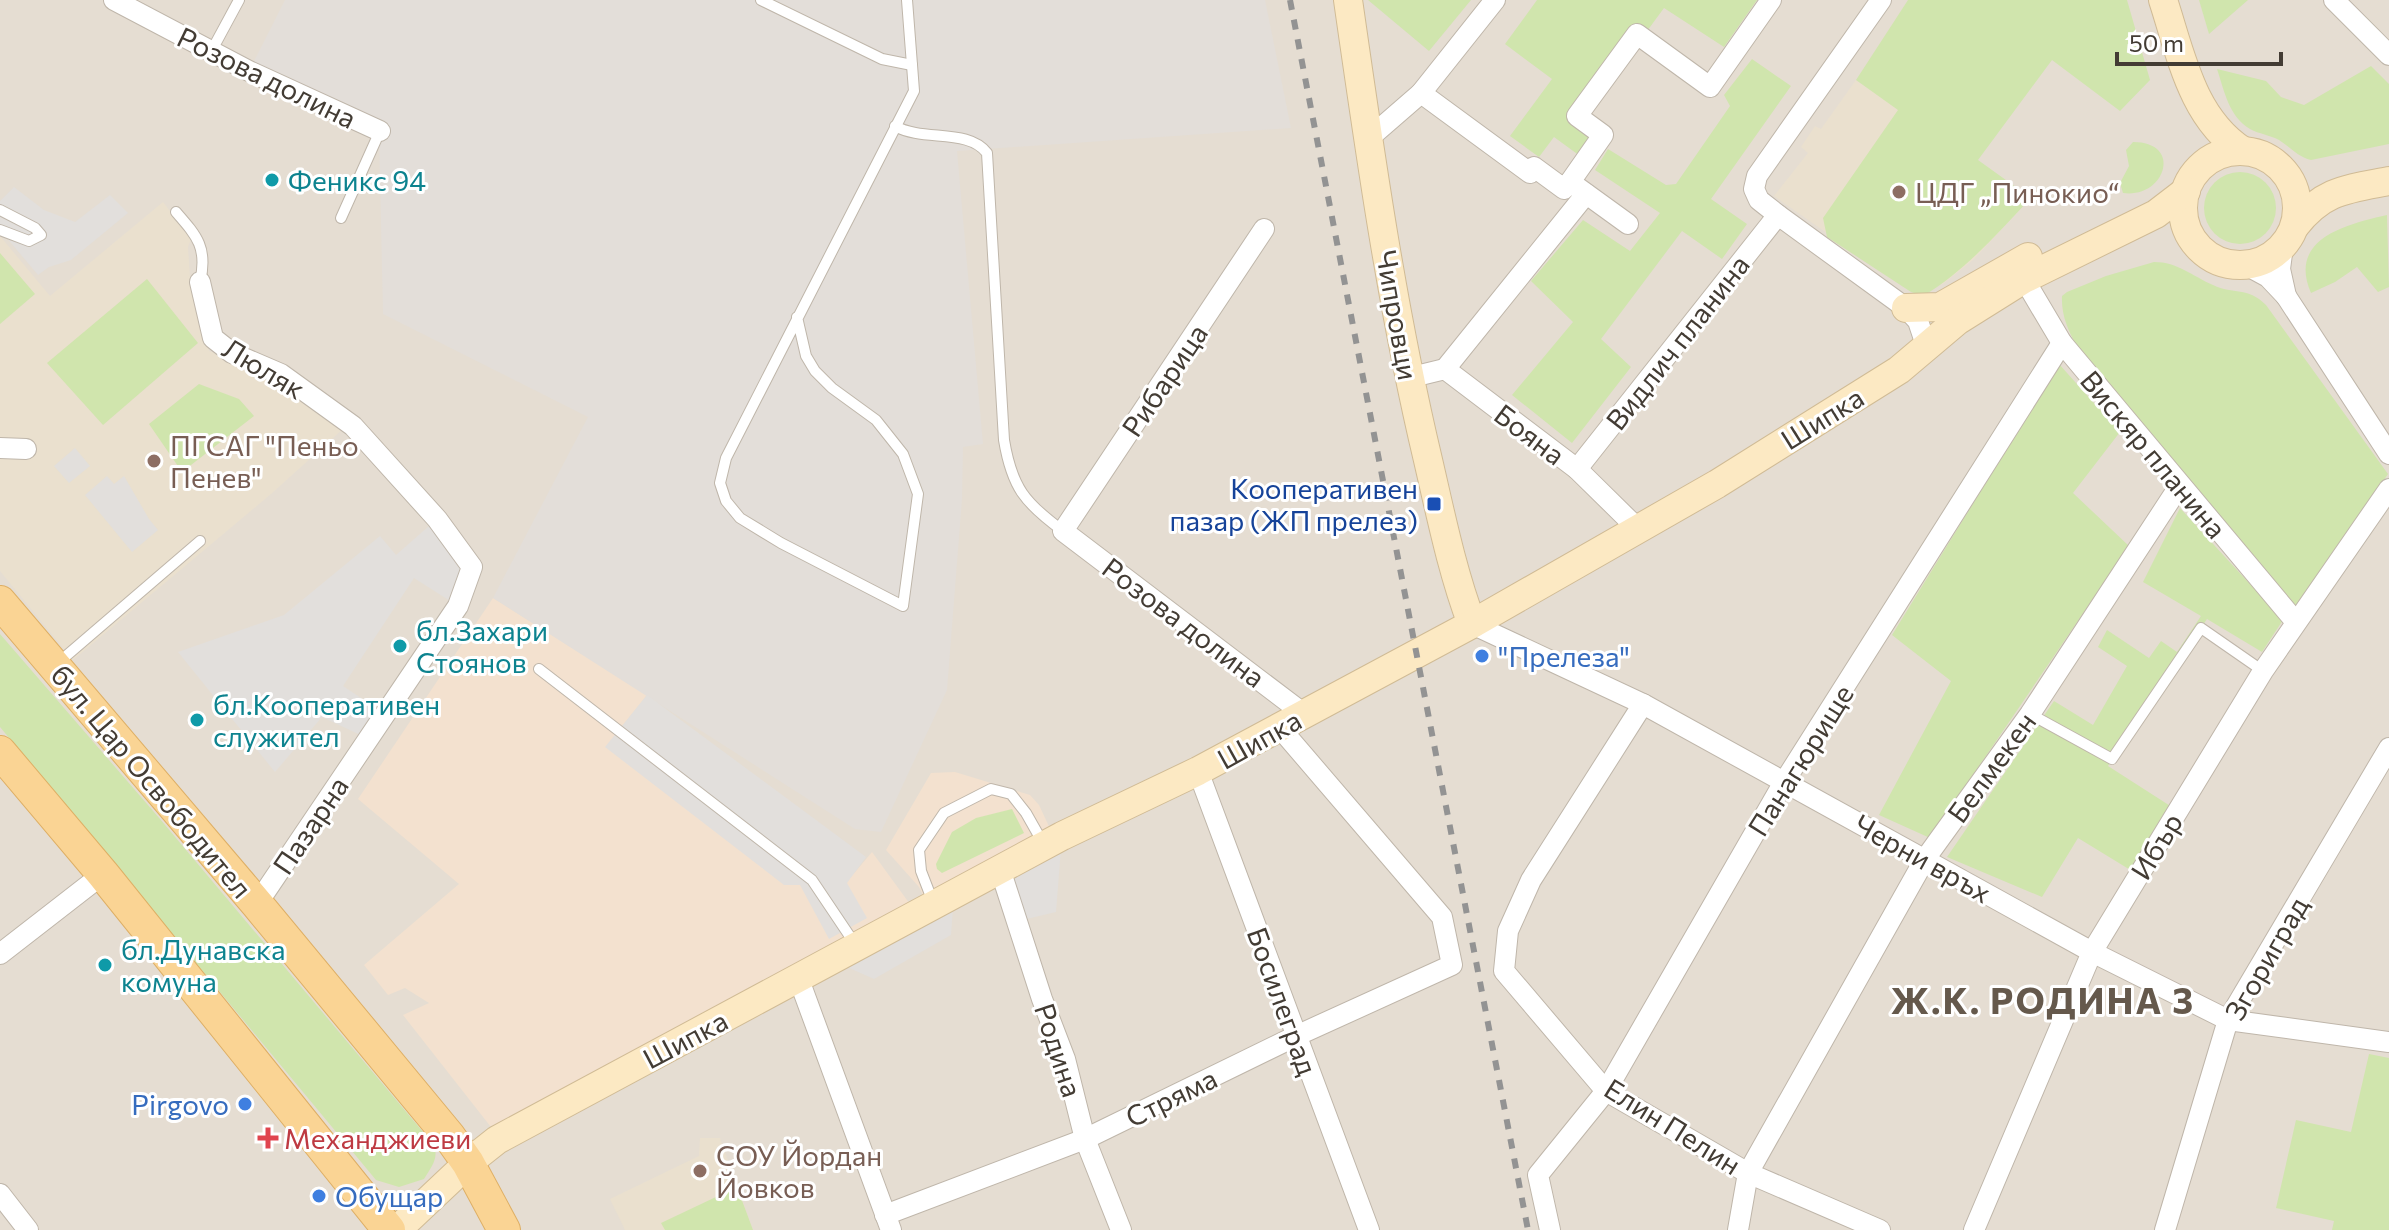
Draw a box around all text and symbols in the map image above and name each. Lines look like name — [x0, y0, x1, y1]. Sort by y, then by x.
scale bar — [2117, 16, 2281, 66]
street label: Розова долина — [172, 19, 362, 135]
text: 50 m — [2129, 28, 2184, 57]
place label: Феникс 94 — [288, 163, 426, 197]
marker: Феникс 94 — [263, 171, 281, 189]
place label: ЦДГ „Пинокио“ — [1915, 175, 2119, 209]
marker: ЦДГ „Пинокио“ — [1890, 183, 1908, 201]
street label: Чипровци — [1370, 247, 1426, 383]
street label: Видлич планина — [1598, 248, 1756, 436]
street label: Рибарица — [1114, 317, 1214, 443]
street label: Люляк — [217, 330, 311, 406]
street label: Вискяр планина — [2074, 363, 2234, 545]
street label: Шипка — [1775, 380, 1869, 456]
street label: Бояна — [1488, 397, 1572, 471]
place label: ПГСАГ "Пеньо Пенев" — [170, 428, 359, 494]
marker: ПГСАГ "Пеньо Пенев" — [145, 452, 163, 470]
place label: Кооперативен пазар (ЖП прелез) — [1169, 471, 1418, 537]
marker: Кооперативен пазар (ЖП прелез) — [1425, 495, 1443, 513]
street label: Розова долина — [1096, 550, 1272, 694]
place label: бл.Захари Стоянов — [416, 613, 548, 679]
marker: бл.Захари Стоянов — [391, 637, 409, 655]
place label: "Прелеза" — [1498, 639, 1630, 673]
marker: "Прелеза" — [1473, 647, 1491, 665]
street label: бул. Цар Освободител — [44, 657, 260, 905]
street label: Панагюрище — [1740, 678, 1860, 842]
place label: бл.Кооперативен служител — [213, 687, 440, 753]
street label: Шипка — [1211, 702, 1307, 776]
street label: Белмекен — [1940, 705, 2042, 829]
marker: бл.Кооперативен служител — [188, 711, 206, 729]
street label: Пазарна — [265, 770, 355, 880]
street label: Черни връх — [1849, 807, 1997, 909]
street label: Ибър — [2123, 807, 2189, 885]
street label: Згориград — [2217, 890, 2315, 1026]
street label: Босилеград — [1241, 923, 1325, 1079]
place label: бл.Дунавска комуна — [121, 932, 286, 998]
marker: бл.Дунавска комуна — [96, 956, 114, 974]
district label: Ж.К. РОДИНА 3 — [1891, 977, 2195, 1021]
street label: Родина — [1028, 999, 1090, 1101]
street label: Шипка — [637, 1003, 733, 1075]
street label: Стряма — [1120, 1060, 1222, 1134]
street label: Елин Пелин — [1599, 1071, 1747, 1181]
place label: Pirgovo — [131, 1087, 229, 1121]
marker: Pirgovo — [236, 1095, 254, 1113]
place label: Механджиеви — [284, 1121, 471, 1155]
marker: Механджиеви — [259, 1129, 277, 1147]
place label: СОУ Йордан Йовков — [716, 1138, 882, 1204]
marker: СОУ Йордан Йовков — [691, 1162, 709, 1180]
place label: Обущар — [335, 1179, 443, 1213]
marker: Обущар — [310, 1187, 328, 1205]

